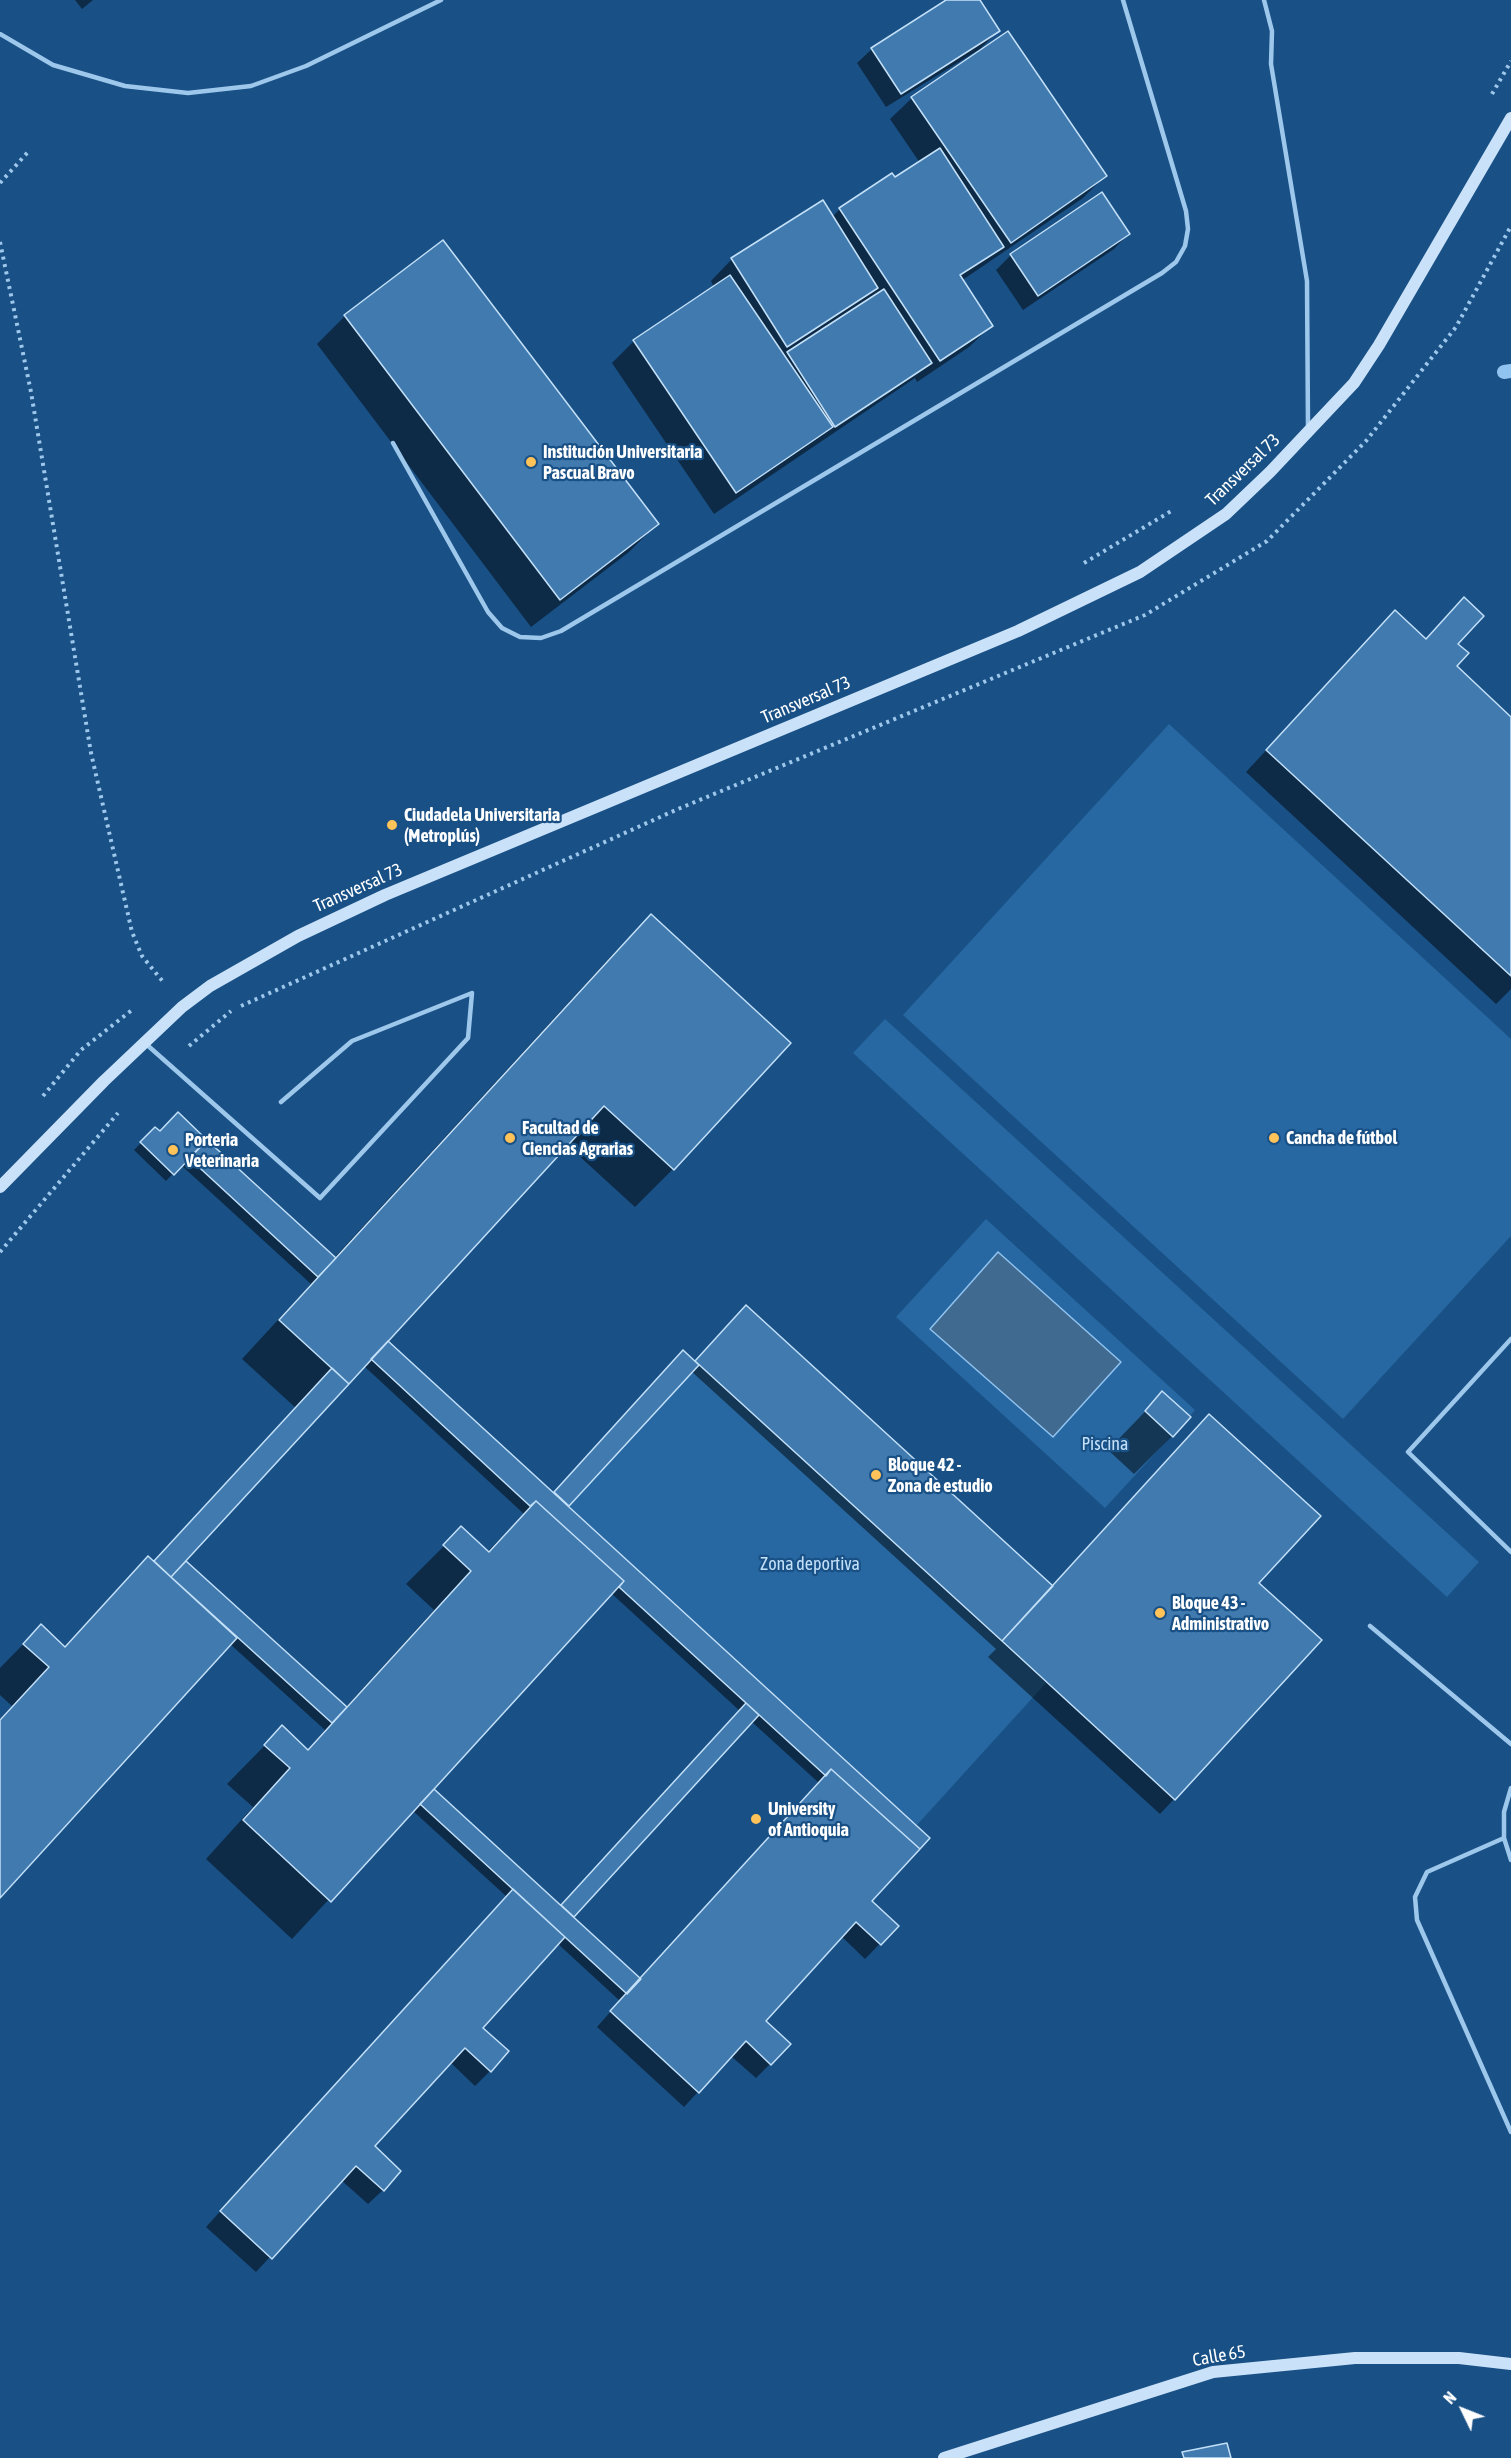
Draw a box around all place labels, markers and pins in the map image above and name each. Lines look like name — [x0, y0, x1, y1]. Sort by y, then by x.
place label: Institución Universitaria Pascual Bravo — [543, 441, 702, 484]
marker: Institución Universitaria Pascual Bravo — [524, 455, 538, 469]
place label: Ciudadela Universitaria (Metroplús) — [404, 804, 560, 846]
marker: Ciudadela Universitaria (Metroplús) — [385, 818, 399, 832]
place label: Facultad de Ciencias Agrarias — [522, 1117, 633, 1160]
place label: Cancha de fútbol — [1286, 1127, 1397, 1149]
place label: Porteria Veterinaria — [185, 1129, 259, 1172]
marker: Facultad de Ciencias Agrarias — [503, 1131, 517, 1145]
marker: Cancha de fútbol — [1267, 1131, 1281, 1145]
marker: Porteria Veterinaria — [166, 1143, 180, 1157]
place label: Bloque 42 - Zona de estudio — [888, 1454, 993, 1496]
marker: Bloque 42 - Zona de estudio — [869, 1468, 883, 1482]
place label: Bloque 43 - Administrativo — [1172, 1592, 1269, 1634]
marker: Bloque 43 - Administrativo — [1153, 1606, 1167, 1620]
place label: University of Antioquia — [768, 1798, 849, 1840]
marker: University of Antioquia — [749, 1812, 763, 1826]

